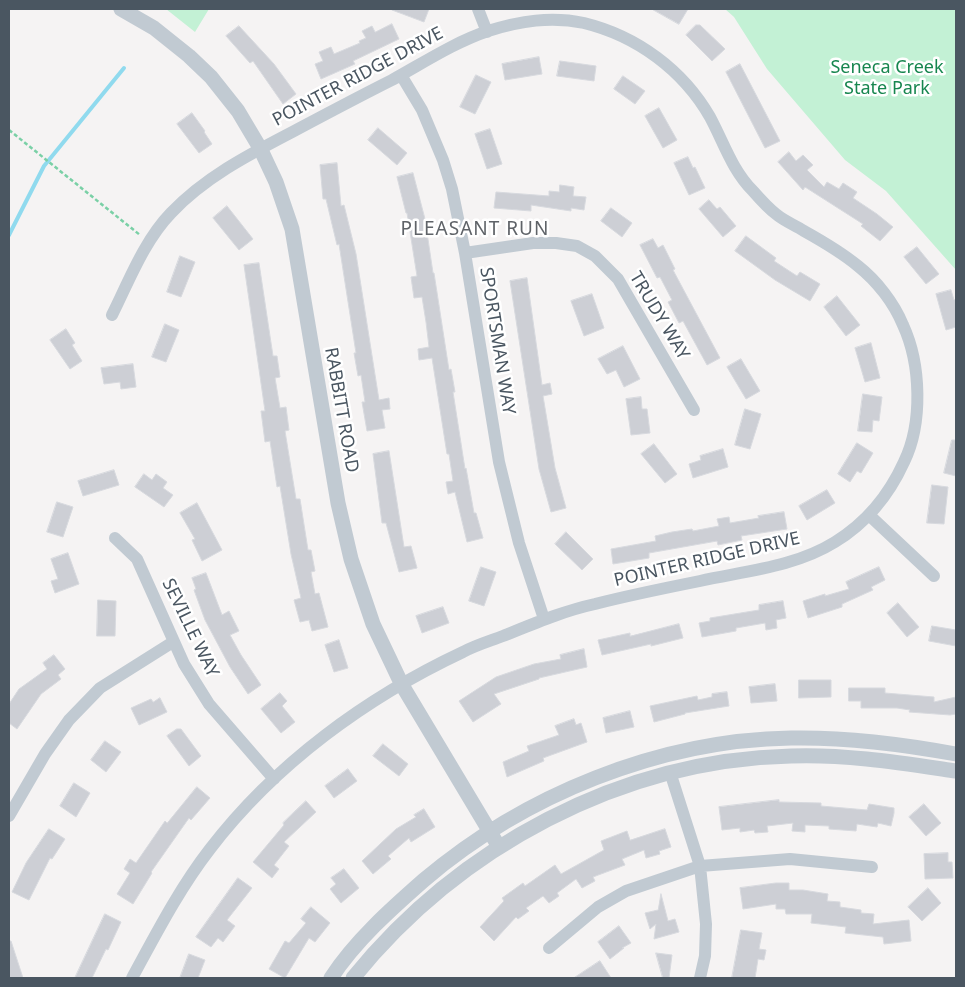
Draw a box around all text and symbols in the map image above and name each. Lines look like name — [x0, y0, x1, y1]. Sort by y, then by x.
street label: POINTER RIDGE DRIVE — [269, 23, 447, 131]
park label: Seneca Creek State Park — [830, 57, 944, 100]
district label: PLEASANT RUN — [399, 219, 551, 241]
street label: SPORTSMAN WAY — [475, 266, 519, 416]
street label: TRUDY WAY — [624, 268, 694, 364]
street label: RABBITT ROAD — [319, 346, 363, 474]
street label: POINTER RIDGE DRIVE — [612, 528, 802, 592]
street label: SEVILLE WAY — [157, 575, 223, 681]

